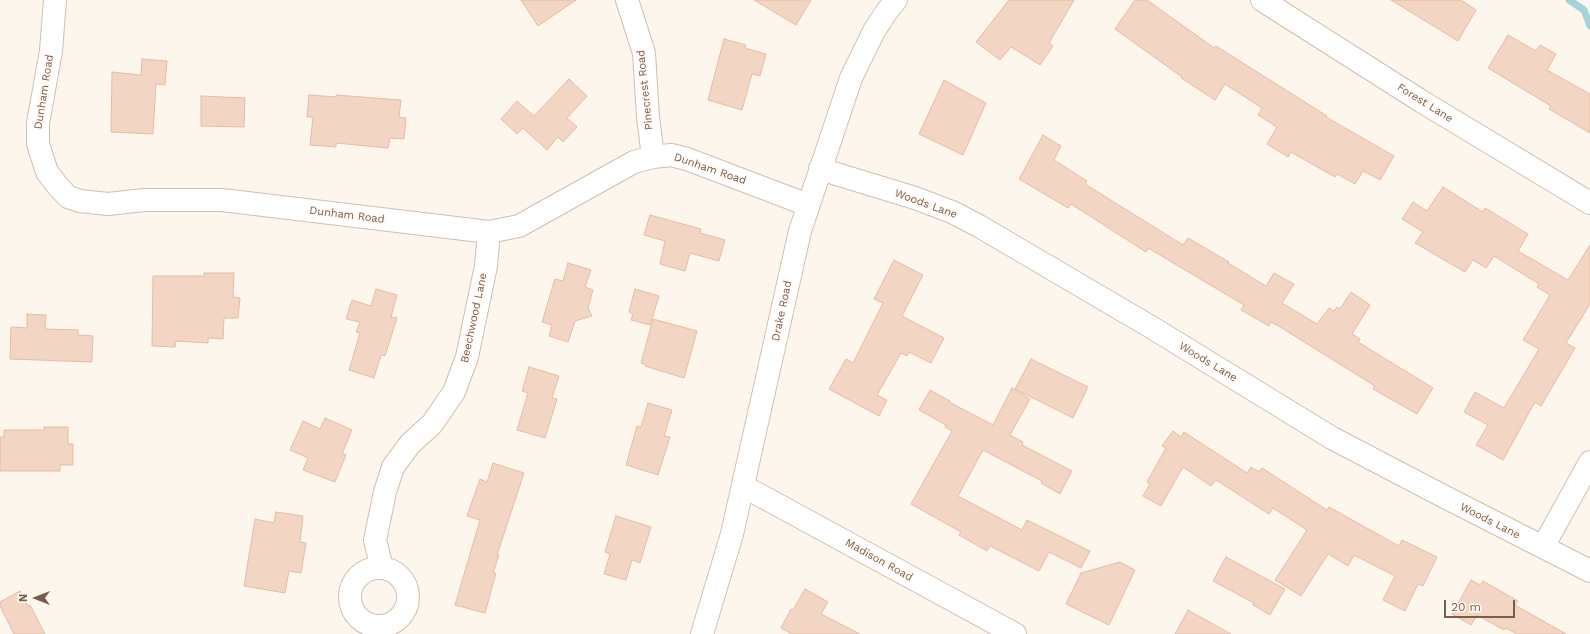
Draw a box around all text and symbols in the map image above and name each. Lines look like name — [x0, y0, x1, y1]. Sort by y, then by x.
street label: Pinecrest Road — [634, 49, 656, 131]
street label: Dunham Road — [32, 54, 56, 130]
street label: Forest Lane — [1395, 81, 1455, 125]
street label: Dunham Road — [672, 150, 748, 188]
street label: Woods Lane — [893, 187, 959, 221]
street label: Dunham Road — [309, 204, 385, 226]
street label: Beechwood Lane — [458, 272, 490, 364]
street label: Drake Road — [769, 280, 795, 342]
street label: Woods Lane — [1176, 339, 1240, 385]
street label: Woods Lane — [1458, 500, 1522, 542]
street label: Madison Road — [843, 536, 915, 584]
north arrow — [16, 578, 56, 618]
scale bar — [1446, 592, 1517, 618]
text: N — [17, 594, 30, 602]
text: 20 m — [1451, 600, 1481, 614]

